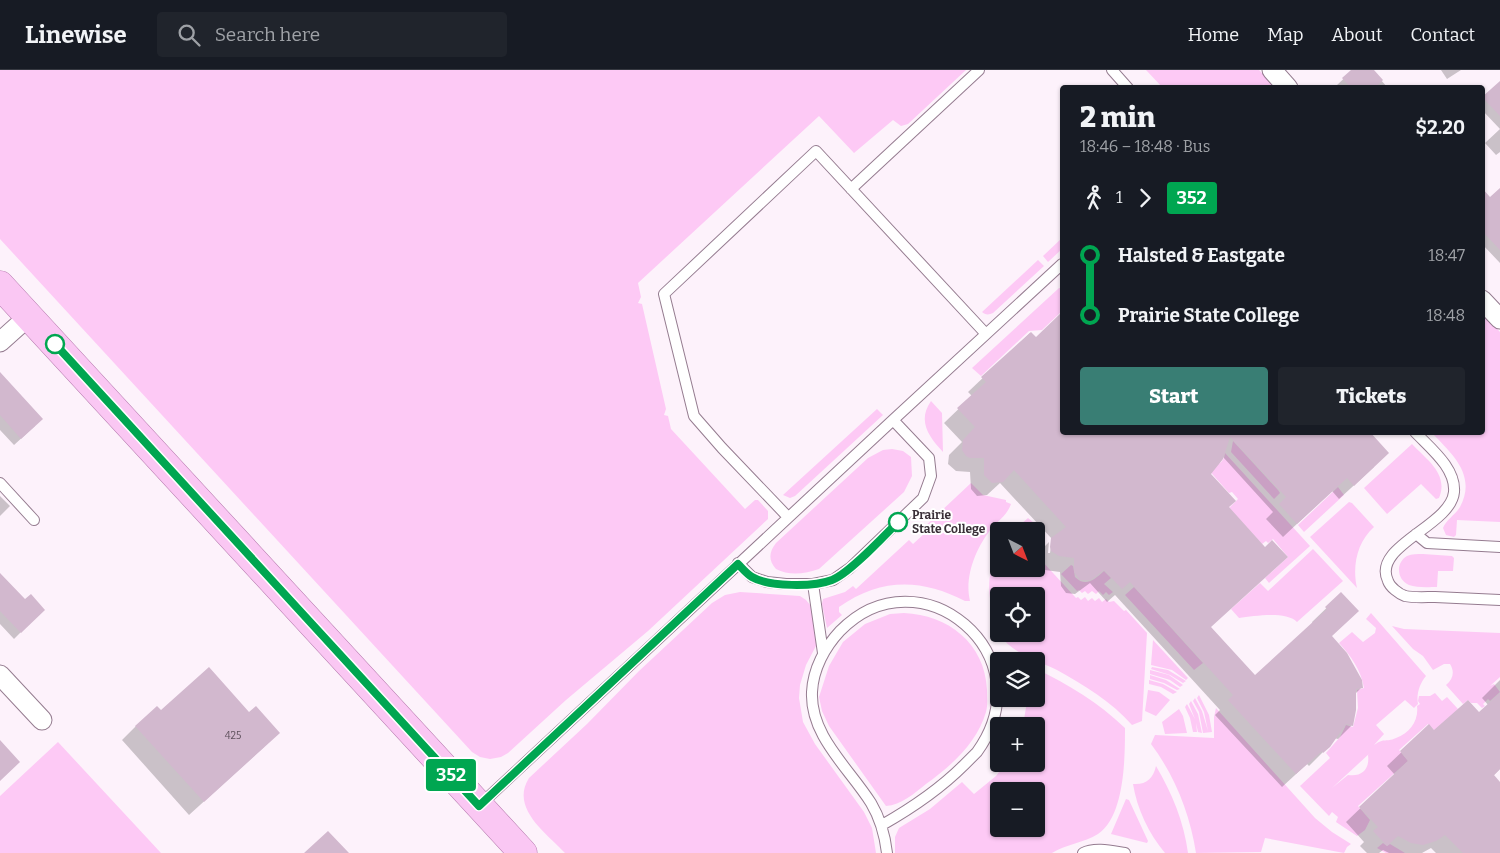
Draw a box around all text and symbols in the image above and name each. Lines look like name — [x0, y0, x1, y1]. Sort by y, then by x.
search box — [157, 12, 507, 57]
text: Linewise — [25, 21, 127, 49]
icon: search — [175, 21, 203, 49]
text: Search here — [215, 23, 320, 46]
text: Home — [1188, 24, 1239, 46]
text: Map — [1267, 24, 1303, 46]
text: About — [1331, 24, 1382, 46]
text: Contact — [1410, 24, 1475, 46]
text: 2 min — [1080, 101, 1155, 134]
text: $2.20 — [1416, 116, 1465, 139]
text: 18:46 – 18:48 · Bus — [1080, 137, 1210, 156]
icon: walk — [1080, 184, 1108, 212]
icon: forward — [1131, 184, 1159, 212]
text: 352 — [1177, 187, 1207, 209]
text: 1 — [1116, 188, 1123, 207]
text: Halsted & Eastgate — [1118, 244, 1285, 267]
text: 18:47 — [1428, 246, 1465, 265]
text: Prairie State College — [1118, 304, 1299, 327]
text: 18:48 — [1427, 306, 1465, 325]
unlabelled marker — [45, 334, 65, 354]
button: Start — [1080, 367, 1268, 425]
button: Tickets — [1278, 367, 1465, 425]
place label: Prairie State College — [912, 508, 986, 536]
marker: Prairie State College — [888, 512, 908, 532]
north arrow — [990, 522, 1045, 578]
map controls — [990, 522, 1045, 837]
button: locate — [990, 587, 1045, 642]
button: layers — [990, 652, 1045, 707]
button: + — [990, 717, 1045, 772]
house number: 425 — [225, 730, 241, 742]
line badge: 352 — [422, 759, 480, 791]
text: 352 — [436, 764, 466, 786]
button: − — [990, 782, 1045, 837]

